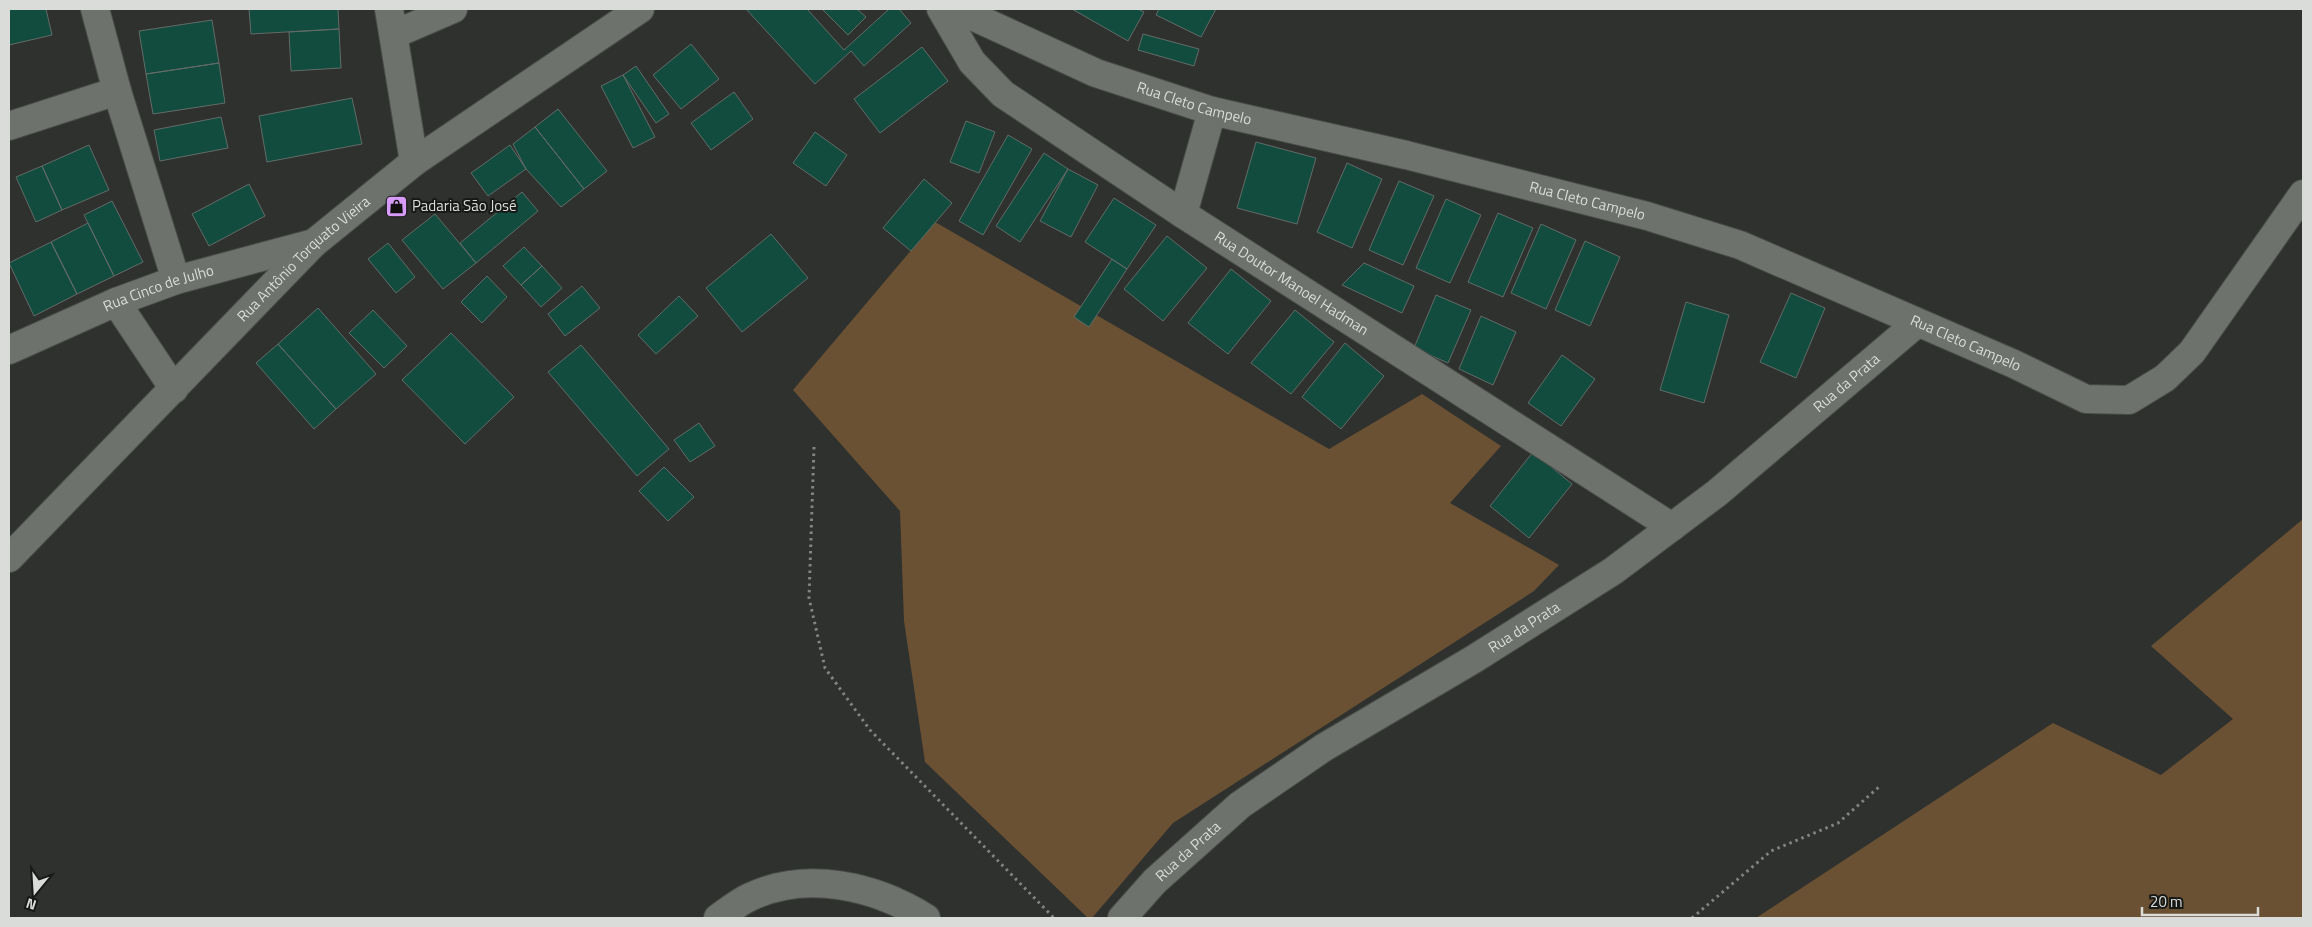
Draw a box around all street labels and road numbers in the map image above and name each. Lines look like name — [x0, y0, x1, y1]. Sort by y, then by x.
street label: Rua Cleto Campelo — [1134, 75, 1254, 131]
street label: Rua Cleto Campelo — [1527, 175, 1648, 226]
street label: Rua Antônio Torquato Vieira — [231, 190, 375, 327]
street label: Rua Doutor Manoel Hadman — [1210, 225, 1373, 341]
street label: Rua Cinco de Julho — [99, 258, 216, 317]
street label: Rua Cleto Campelo — [1907, 308, 2025, 377]
street label: Rua da Prata — [1808, 347, 1885, 418]
street label: Rua da Prata — [1484, 595, 1565, 658]
street label: Rua da Prata — [1150, 815, 1226, 887]

